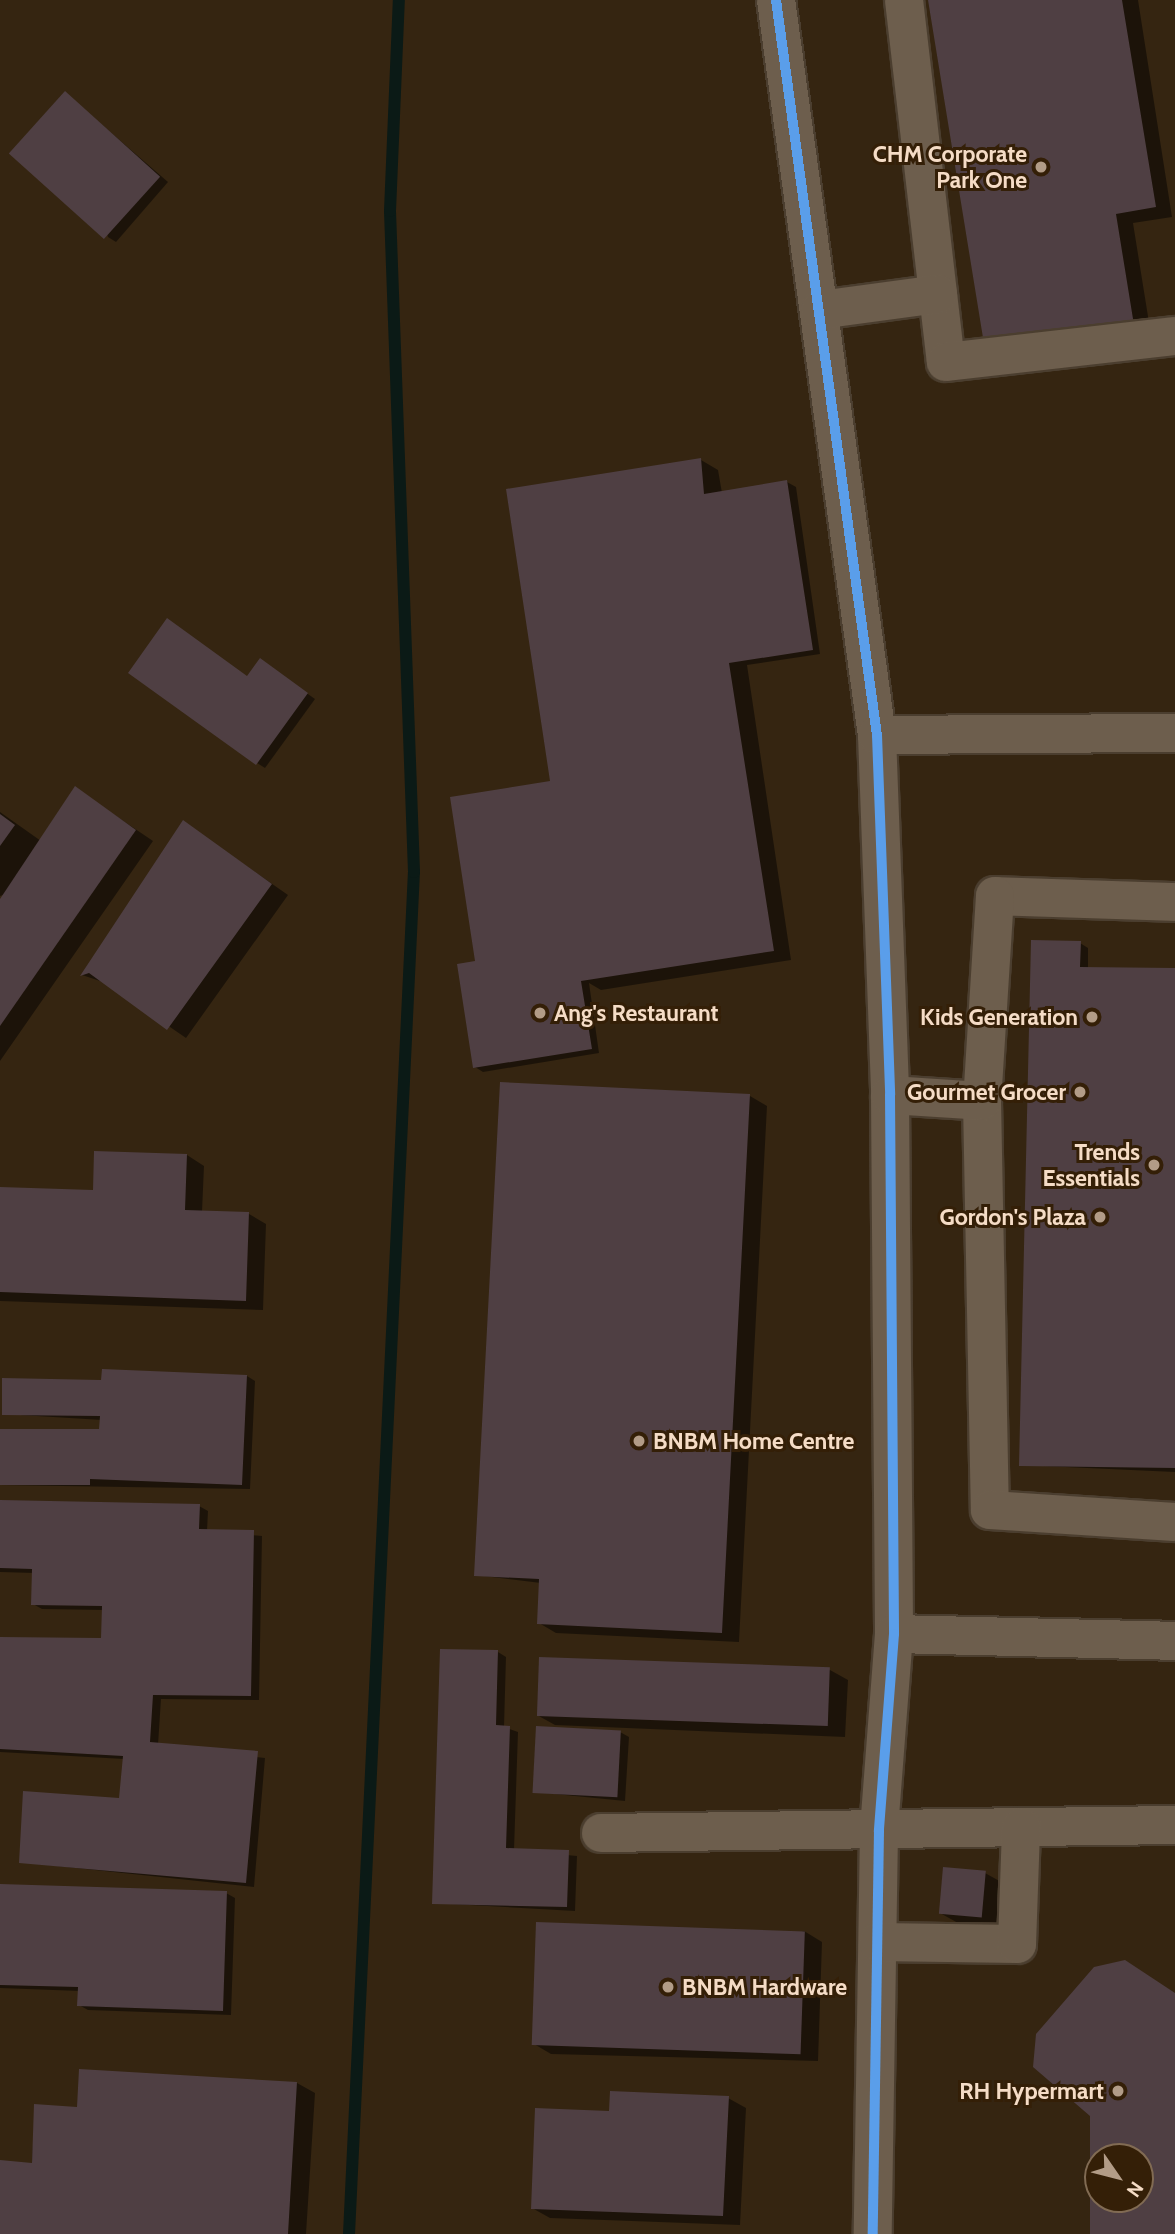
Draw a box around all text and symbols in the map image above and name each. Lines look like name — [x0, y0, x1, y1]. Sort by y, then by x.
place label: CHM Corporate Park One — [873, 140, 1027, 194]
marker: CHM Corporate Park One — [1033, 159, 1049, 175]
place label: Ang's Restaurant — [554, 999, 718, 1027]
place label: Kids Generation — [920, 1003, 1078, 1031]
marker: Ang's Restaurant — [532, 1005, 548, 1021]
marker: Kids Generation — [1084, 1009, 1100, 1025]
place label: Gourmet Grocer — [907, 1078, 1066, 1106]
marker: Gourmet Grocer — [1072, 1084, 1088, 1100]
place label: Trends Essentials — [1042, 1138, 1140, 1192]
marker: Trends Essentials — [1146, 1157, 1162, 1173]
place label: Gordon's Plaza — [940, 1203, 1086, 1231]
marker: Gordon's Plaza — [1092, 1209, 1108, 1225]
place label: BNBM Home Centre — [653, 1427, 854, 1455]
marker: BNBM Home Centre — [631, 1433, 647, 1449]
place label: BNBM Hardware — [682, 1973, 847, 2001]
marker: BNBM Hardware — [660, 1979, 676, 1995]
place label: RH Hypermart — [959, 2077, 1104, 2105]
marker: RH Hypermart — [1110, 2083, 1126, 2099]
north arrow — [1084, 2143, 1154, 2213]
text: N — [1122, 2177, 1148, 2201]

